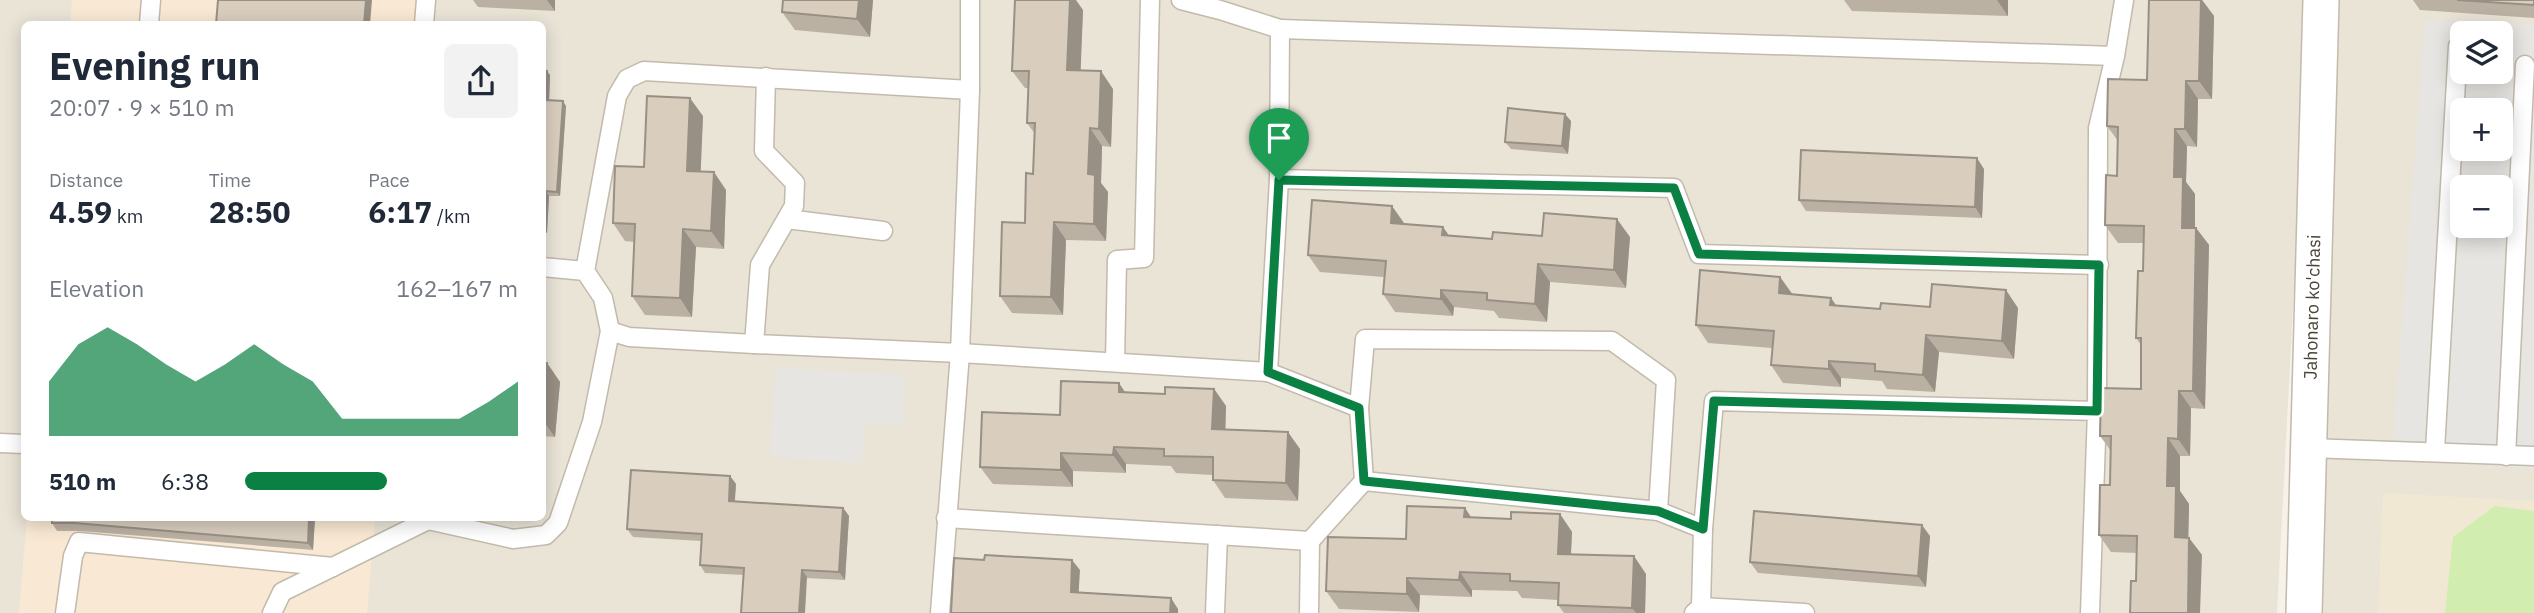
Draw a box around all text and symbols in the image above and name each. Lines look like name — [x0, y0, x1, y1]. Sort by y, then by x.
map controls — [2450, 21, 2513, 238]
button: layers — [2450, 21, 2513, 84]
text: Evening run — [49, 41, 260, 90]
button: share — [444, 44, 518, 118]
text: 20:07 · 9 × 510 m — [49, 92, 235, 122]
button: + — [2450, 98, 2513, 161]
pin — [1249, 108, 1309, 180]
icon: arrive — [1260, 119, 1298, 157]
text: Distance — [49, 168, 123, 192]
text: Time — [209, 168, 251, 192]
text: Pace — [368, 168, 410, 192]
button: − — [2450, 175, 2513, 238]
text: 4.59 — [49, 192, 112, 231]
text: 28:50 — [209, 192, 291, 231]
text: 6:17 — [368, 192, 432, 231]
text: km — [112, 204, 143, 228]
text: /km — [432, 204, 471, 228]
street label: Jahonaro ko'chasi — [2298, 234, 2325, 380]
text: Elevation — [49, 273, 144, 303]
text: 162–167 m — [396, 273, 518, 303]
text: 510 m — [49, 466, 116, 496]
text: 6:38 — [161, 466, 209, 496]

